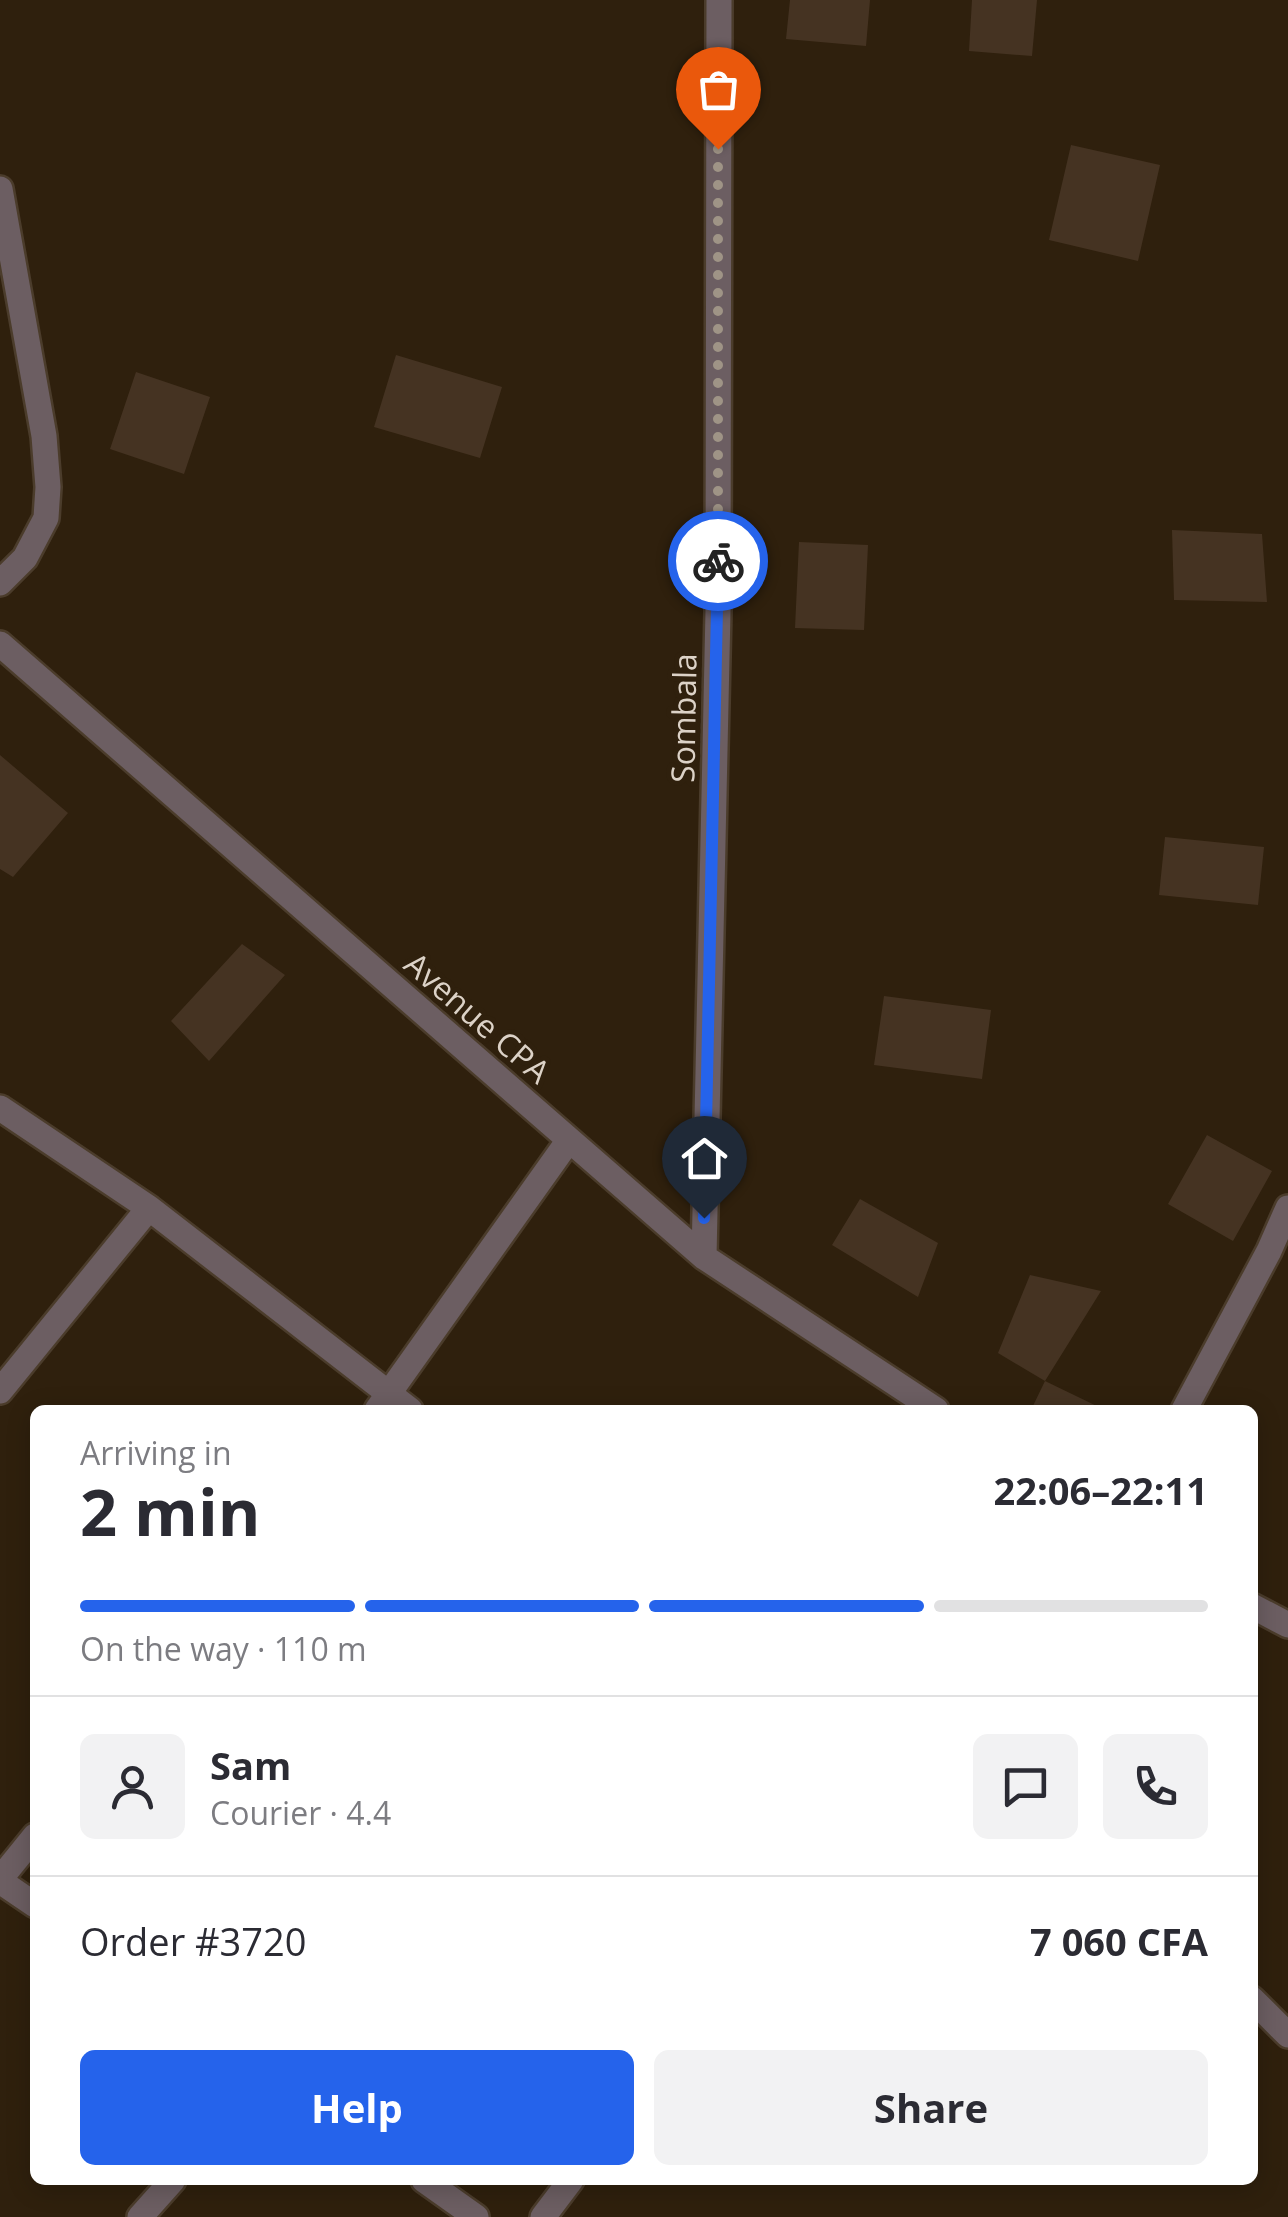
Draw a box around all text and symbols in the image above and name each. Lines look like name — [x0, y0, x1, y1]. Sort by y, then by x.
pin — [676, 47, 761, 150]
icon: bag — [691, 62, 746, 117]
courier — [668, 511, 768, 611]
icon: bike — [691, 534, 746, 589]
street label: Sombala — [660, 653, 706, 783]
street label: Avenue CPA — [396, 942, 560, 1093]
pin — [662, 1116, 747, 1219]
icon: home — [677, 1131, 732, 1186]
text: Arriving in — [80, 1431, 232, 1474]
text: 22:06–22:11 — [994, 1464, 1208, 1516]
text: 2 min — [80, 1467, 260, 1555]
text: On the way · 110 m — [80, 1627, 367, 1670]
button: person — [80, 1734, 185, 1839]
button: chat — [973, 1734, 1078, 1839]
button: phone — [1103, 1734, 1208, 1839]
text: Sam — [210, 1739, 291, 1791]
text: Courier · 4.4 — [210, 1791, 391, 1834]
text: Order #3720 — [80, 1915, 307, 1967]
text: 7 060 CFA — [1030, 1915, 1208, 1967]
button: Help — [80, 2050, 634, 2165]
button: Share — [654, 2050, 1208, 2165]

